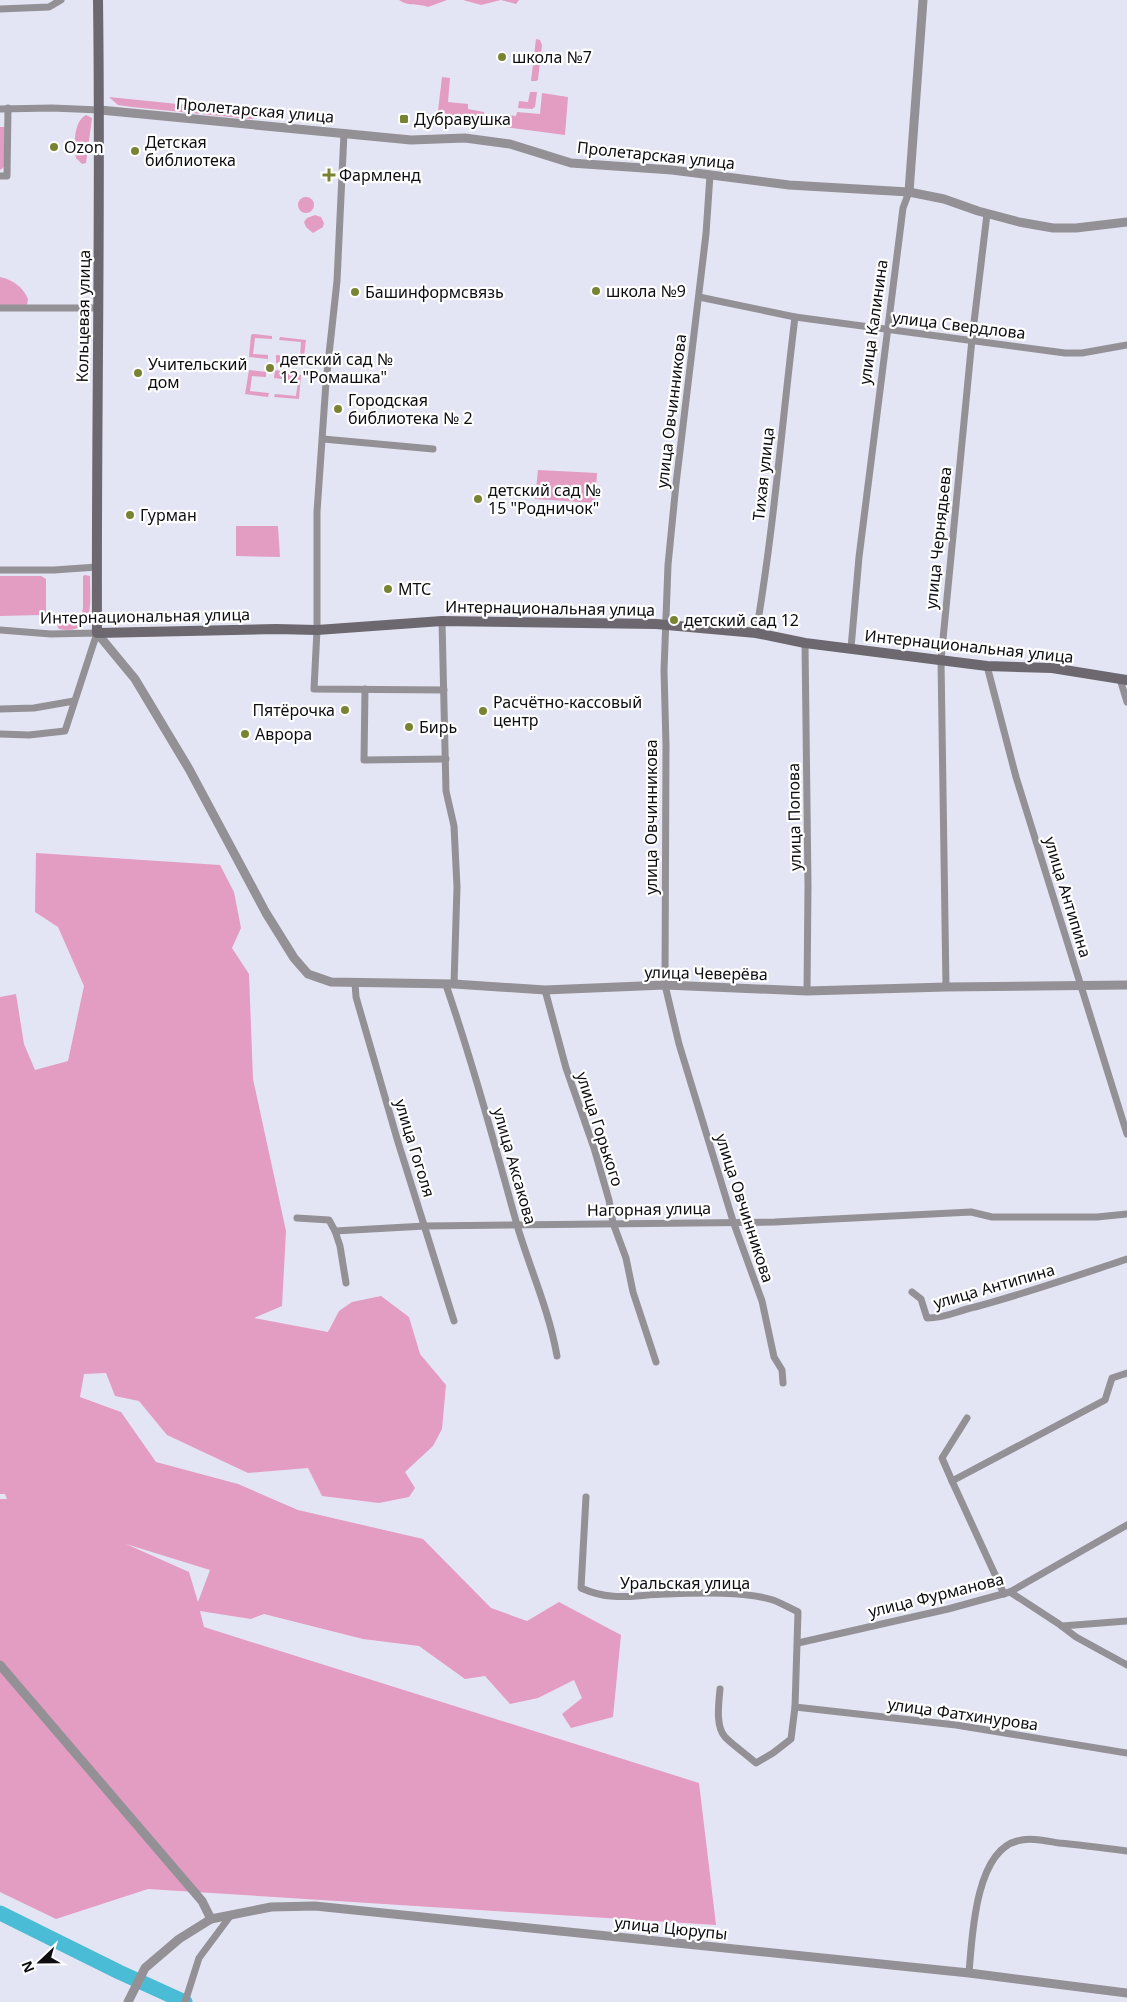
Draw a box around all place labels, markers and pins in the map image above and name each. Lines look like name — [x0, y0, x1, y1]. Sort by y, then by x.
place label: школа №7 — [512, 46, 592, 68]
marker: школа №7 — [496, 51, 508, 63]
place label: Дубравушка — [414, 108, 511, 130]
marker: Дубравушка — [398, 113, 410, 125]
place label: Детская библиотека — [145, 131, 236, 171]
place label: Ozon — [64, 136, 104, 158]
marker: Ozon — [48, 141, 60, 153]
marker: Детская библиотека — [129, 145, 141, 157]
place label: Фармленд — [339, 164, 421, 186]
marker: Фармленд — [323, 169, 335, 181]
place label: школа №9 — [606, 280, 686, 302]
place label: Башинформсвязь — [365, 281, 504, 303]
marker: школа №9 — [590, 285, 602, 297]
marker: Башинформсвязь — [349, 286, 361, 298]
place label: детский сад № 12 "Ромашка" — [280, 348, 393, 388]
place label: Учительский дом — [148, 353, 247, 393]
marker: детский сад № 12 "Ромашка" — [264, 362, 276, 374]
marker: Учительский дом — [132, 367, 144, 379]
place label: Городская библиотека № 2 — [348, 389, 473, 429]
marker: Городская библиотека № 2 — [332, 403, 344, 415]
place label: детский сад № 15 "Родничок" — [488, 479, 601, 519]
marker: детский сад № 15 "Родничок" — [472, 493, 484, 505]
place label: Гурман — [140, 504, 197, 526]
marker: Гурман — [124, 509, 136, 521]
place label: МТС — [398, 578, 431, 600]
marker: МТС — [382, 583, 394, 595]
place label: детский сад 12 — [684, 609, 799, 631]
marker: детский сад 12 — [668, 614, 680, 626]
place label: Расчётно-кассовый центр — [493, 691, 642, 731]
place label: Пятёрочка — [252, 699, 335, 721]
marker: Пятёрочка — [339, 704, 351, 716]
marker: Расчётно-кассовый центр — [477, 705, 489, 717]
place label: Бирь — [419, 716, 457, 738]
marker: Бирь — [403, 721, 415, 733]
place label: Аврора — [255, 723, 312, 745]
marker: Аврора — [239, 728, 251, 740]

